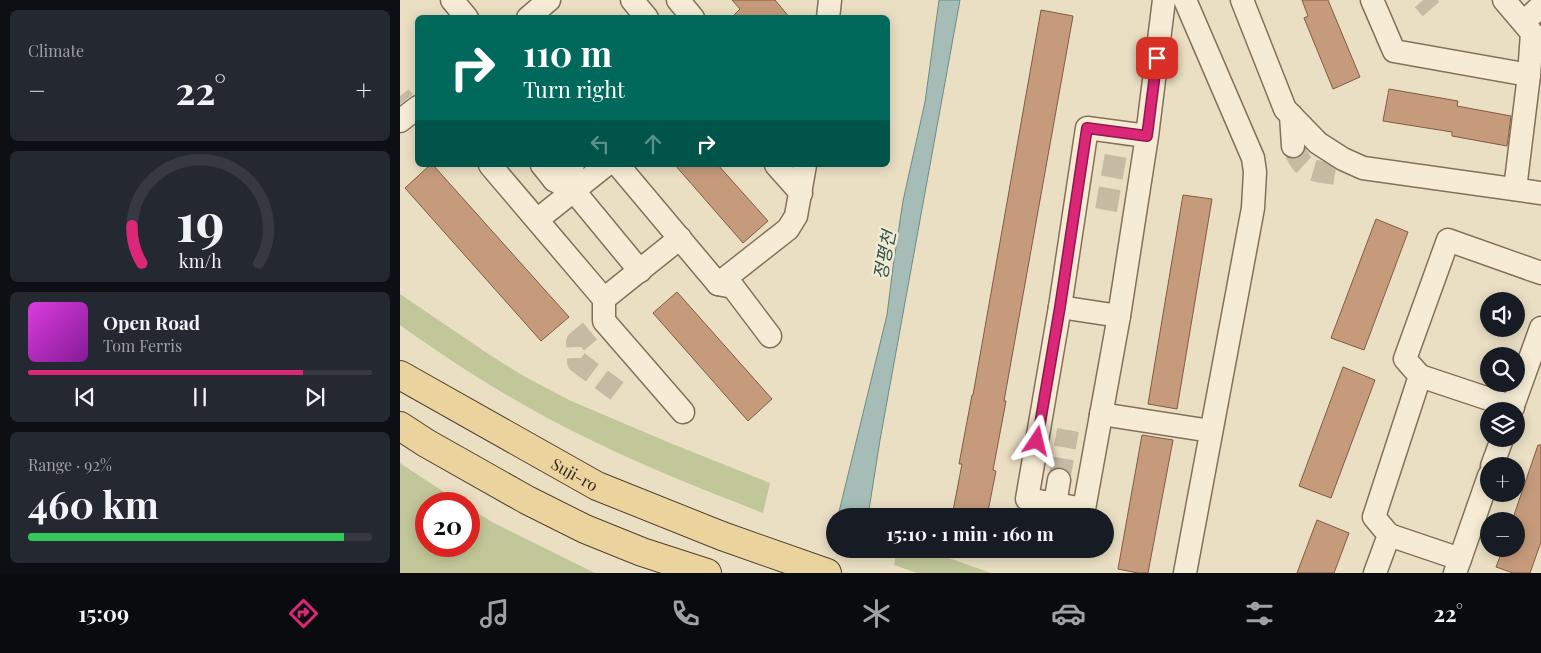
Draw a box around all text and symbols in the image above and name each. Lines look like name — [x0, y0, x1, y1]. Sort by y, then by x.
text: 110 m — [523, 29, 612, 76]
icon: right — [440, 35, 505, 100]
pin — [1136, 37, 1178, 79]
text: Climate — [28, 40, 84, 61]
icon: arrive — [1143, 44, 1171, 72]
text: 22° — [176, 64, 226, 115]
text: − — [28, 71, 46, 108]
text: + — [356, 71, 372, 108]
text: Turn right — [523, 74, 625, 104]
icon: left — [586, 130, 614, 158]
icon: ahead — [639, 130, 667, 158]
icon: right — [692, 130, 720, 158]
text: 19 — [176, 186, 224, 255]
water label: 정평천 — [867, 226, 901, 282]
text: km/h — [179, 249, 222, 272]
map controls — [1480, 292, 1525, 557]
button: sound — [1480, 292, 1525, 337]
text: Open Road — [103, 309, 200, 335]
text: Tom Ferris — [103, 335, 182, 356]
button: search — [1480, 347, 1525, 392]
icon: previous — [71, 383, 99, 411]
icon: pause — [186, 383, 214, 411]
icon: next — [301, 383, 329, 411]
button: layers — [1480, 402, 1525, 447]
position arrow — [1010, 414, 1062, 466]
street label: Suji-ro — [548, 452, 602, 495]
text: Range · 92% — [28, 454, 112, 475]
button: + — [1480, 457, 1525, 502]
text: 460 km — [28, 478, 159, 529]
speed limit sign: 20 — [415, 492, 480, 557]
button: − — [1480, 512, 1525, 557]
text: 15:10 · 1 min · 160 m — [886, 520, 1054, 546]
icon: directions — [286, 596, 321, 631]
icon: music — [477, 596, 512, 631]
icon: phone — [668, 596, 703, 631]
icon: climate — [859, 596, 894, 631]
icon: car — [1051, 596, 1086, 631]
icon: filters — [1242, 596, 1277, 631]
text: 15:09 — [78, 598, 129, 628]
text: 22° — [1433, 598, 1463, 628]

